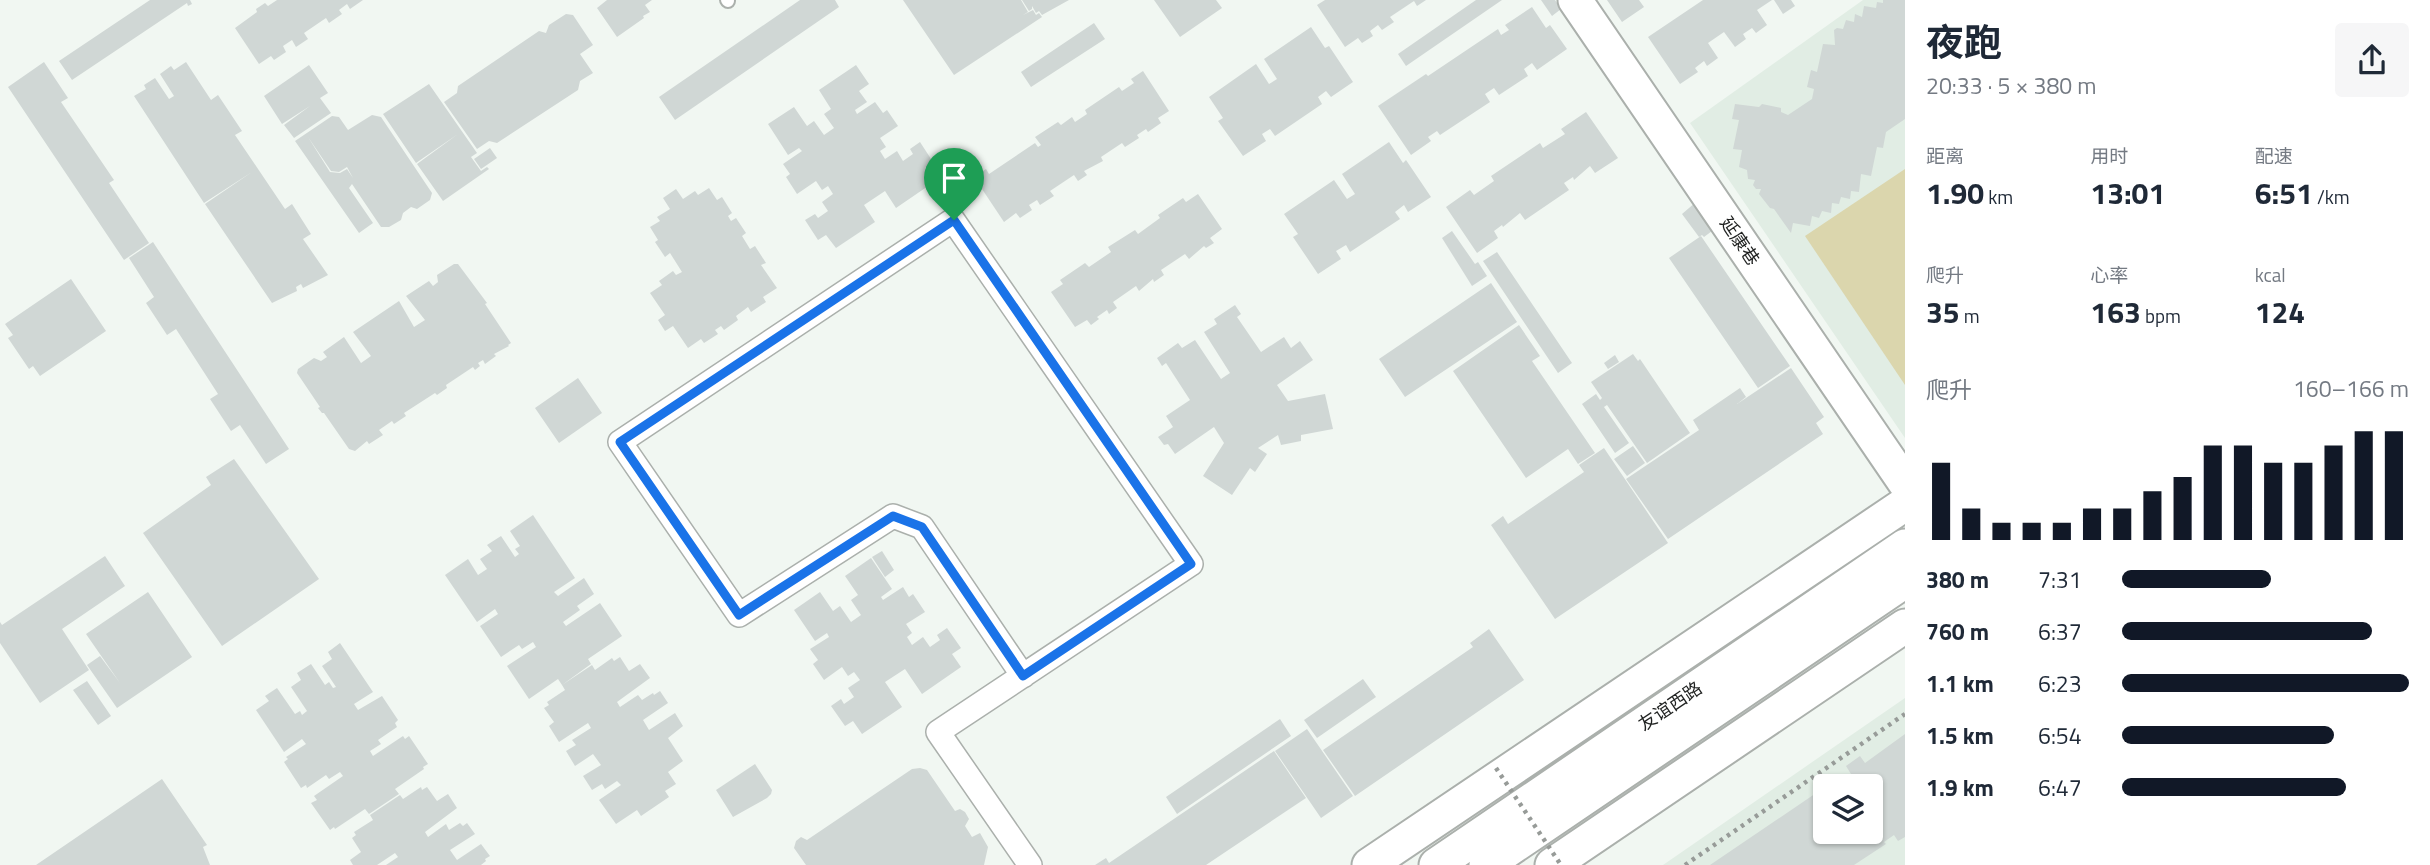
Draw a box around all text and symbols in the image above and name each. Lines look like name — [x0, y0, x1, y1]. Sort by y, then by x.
text: 夜跑 — [1926, 13, 2002, 71]
button: share — [2335, 23, 2409, 97]
text: 20:33 · 5 × 380 m — [1926, 68, 2096, 103]
text: 距离 — [1926, 141, 1964, 170]
text: 用时 — [2090, 141, 2128, 170]
text: 配速 — [2255, 141, 2293, 170]
pin — [924, 148, 984, 220]
icon: arrive — [935, 159, 973, 197]
text: 1.90 — [1926, 170, 1984, 216]
text: 13:01 — [2090, 170, 2165, 216]
text: 6:51 — [2255, 170, 2313, 216]
text: km — [1984, 182, 2013, 211]
text: /km — [2313, 182, 2350, 211]
street label: 延康巷 — [1714, 211, 1766, 271]
text: 爬升 — [1926, 260, 1964, 289]
text: 心率 — [2090, 260, 2128, 289]
text: kcal — [2255, 260, 2286, 289]
text: 35 — [1926, 289, 1960, 335]
text: 163 — [2090, 289, 2141, 335]
text: 124 — [2255, 289, 2305, 335]
text: m — [1960, 301, 1980, 330]
text: bpm — [2141, 301, 2181, 330]
text: 160–166 m — [2293, 371, 2409, 406]
text: 爬升 — [1926, 372, 1972, 407]
text: 380 m — [1926, 562, 1989, 597]
text: 7:31 — [2038, 562, 2082, 597]
text: 760 m — [1926, 614, 1989, 649]
text: 6:37 — [2038, 614, 2082, 649]
text: 1.1 km — [1926, 666, 1994, 701]
text: 6:23 — [2038, 666, 2082, 701]
street label: 友谊西路 — [1633, 675, 1707, 737]
text: 1.5 km — [1926, 718, 1994, 753]
text: 6:54 — [2038, 718, 2082, 753]
text: 1.9 km — [1926, 770, 1994, 805]
text: 6:47 — [2038, 770, 2082, 805]
map controls — [1813, 774, 1883, 844]
button: layers — [1813, 774, 1883, 844]

